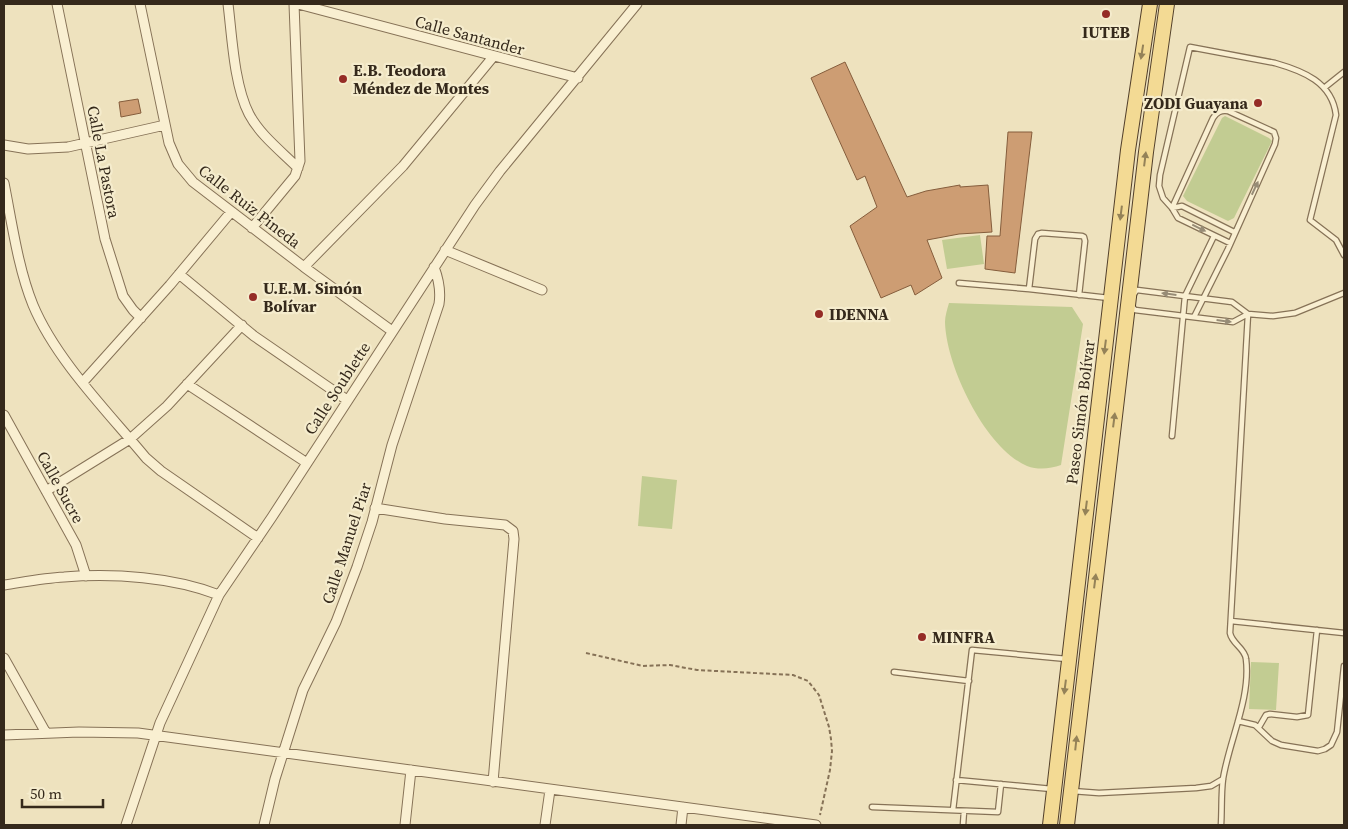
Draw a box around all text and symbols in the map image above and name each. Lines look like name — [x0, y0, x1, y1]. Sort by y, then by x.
marker: IUTEB — [1100, 8, 1112, 20]
street label: Calle Santander — [413, 10, 527, 60]
place label: IUTEB — [1082, 21, 1130, 43]
one-way arrow — [1138, 44, 1146, 60]
place label: E.B. Teodora Méndez de Montes — [353, 59, 489, 99]
marker: E.B. Teodora Méndez de Montes — [337, 73, 349, 85]
place label: ZODI Guayana — [1144, 92, 1248, 114]
marker: ZODI Guayana — [1252, 97, 1264, 109]
street label: Calle La Pastora — [82, 104, 126, 221]
one-way arrow — [1141, 151, 1149, 167]
street label: Calle Ruiz Pineda — [194, 159, 306, 253]
one-way arrow — [1251, 181, 1259, 195]
one-way arrow — [1117, 205, 1125, 221]
one-way arrow — [1192, 224, 1206, 232]
place label: U.E.M. Simón Bolívar — [263, 277, 362, 317]
one-way arrow — [1161, 290, 1177, 298]
marker: U.E.M. Simón Bolívar — [247, 291, 259, 303]
place label: IDENNA — [829, 303, 889, 325]
marker: IDENNA — [813, 308, 825, 320]
one-way arrow — [1216, 317, 1232, 325]
street label: Calle Soublette — [299, 337, 375, 439]
street label: Paseo Simón Bolívar — [1060, 338, 1100, 486]
one-way arrow — [1101, 339, 1109, 355]
one-way arrow — [1110, 412, 1118, 428]
street label: Calle Sucre — [32, 447, 90, 527]
street label: Calle Manuel Piar — [316, 479, 376, 606]
one-way arrow — [1082, 501, 1090, 517]
one-way arrow — [1091, 573, 1099, 589]
place label: MINFRA — [932, 626, 995, 648]
marker: MINFRA — [916, 631, 928, 643]
one-way arrow — [1061, 679, 1069, 695]
one-way arrow — [1073, 734, 1081, 750]
scale bar — [22, 776, 104, 808]
text: 50 m — [30, 783, 62, 804]

